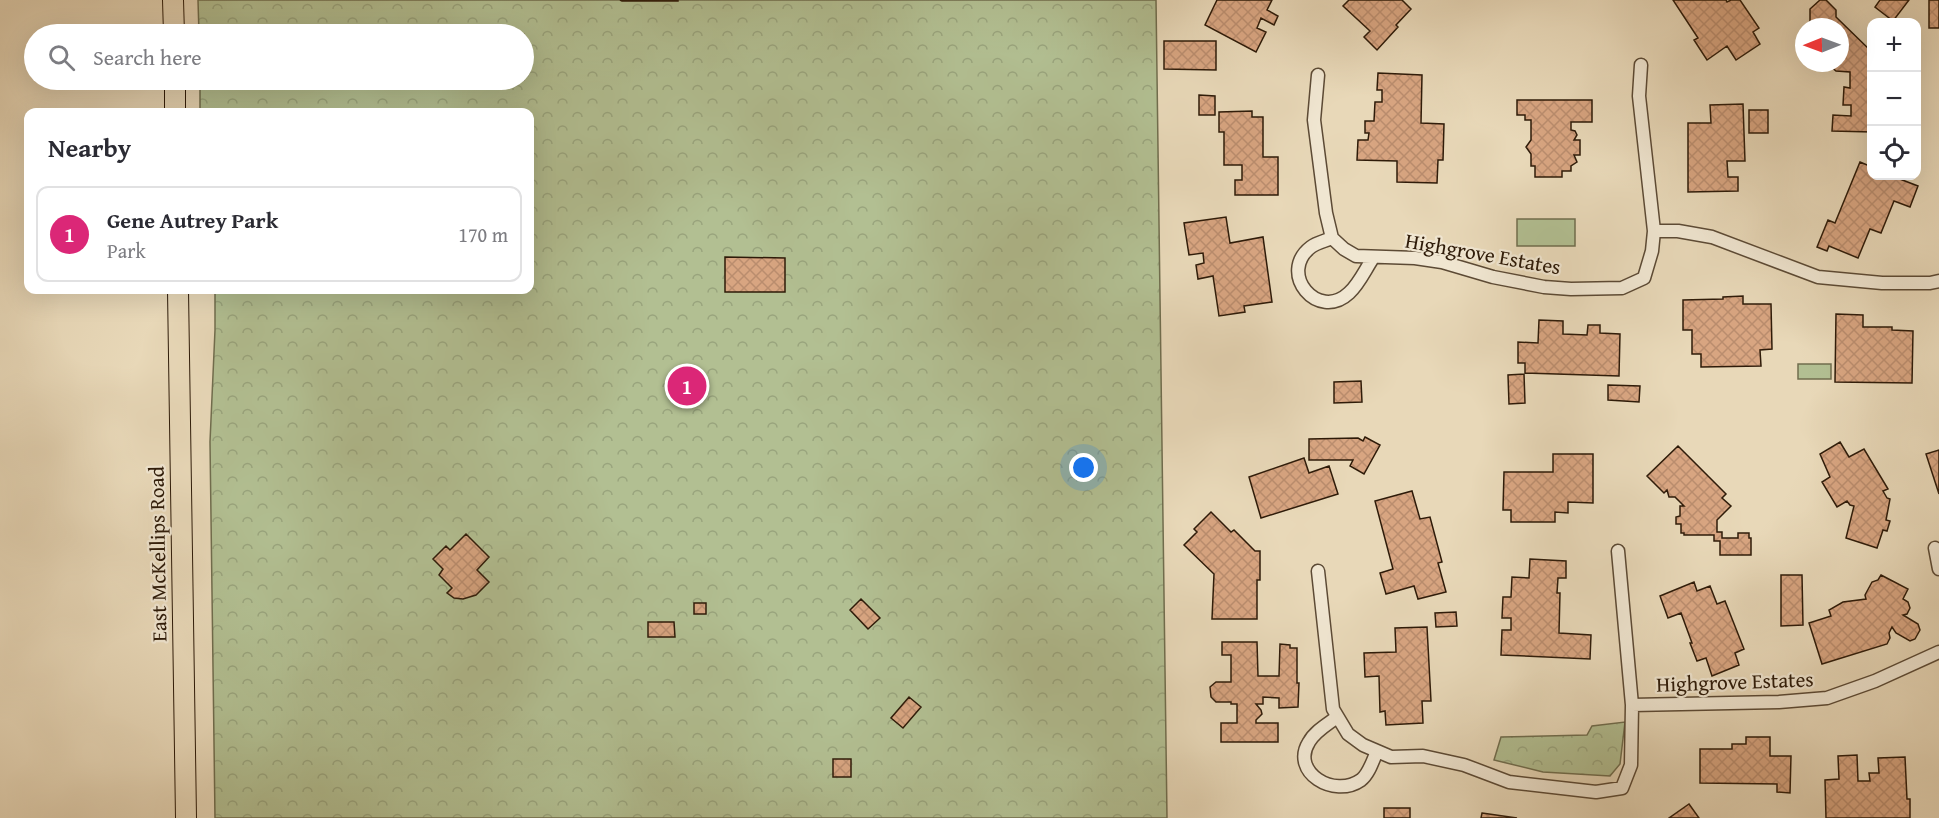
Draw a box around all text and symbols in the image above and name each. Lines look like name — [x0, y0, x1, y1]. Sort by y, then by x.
north arrow — [1795, 18, 1849, 72]
map controls — [1867, 18, 1921, 180]
button: + — [1867, 18, 1921, 72]
search box — [24, 24, 534, 90]
icon: search — [45, 41, 78, 74]
text: Search here — [93, 41, 202, 73]
button: − — [1867, 72, 1921, 126]
button: locate — [1867, 126, 1921, 180]
text: Nearby — [48, 128, 131, 167]
text: Gene Autrey Park — [107, 204, 278, 236]
text: 1 — [64, 220, 75, 249]
text: 170 m — [458, 220, 508, 249]
street label: Highgrove Estates — [1403, 225, 1563, 282]
text: Park — [107, 236, 146, 265]
pin: 1 — [668, 364, 706, 408]
your location — [1069, 453, 1098, 482]
street label: East McKellips Road — [140, 465, 175, 642]
street label: Highgrove Estates — [1656, 663, 1814, 700]

